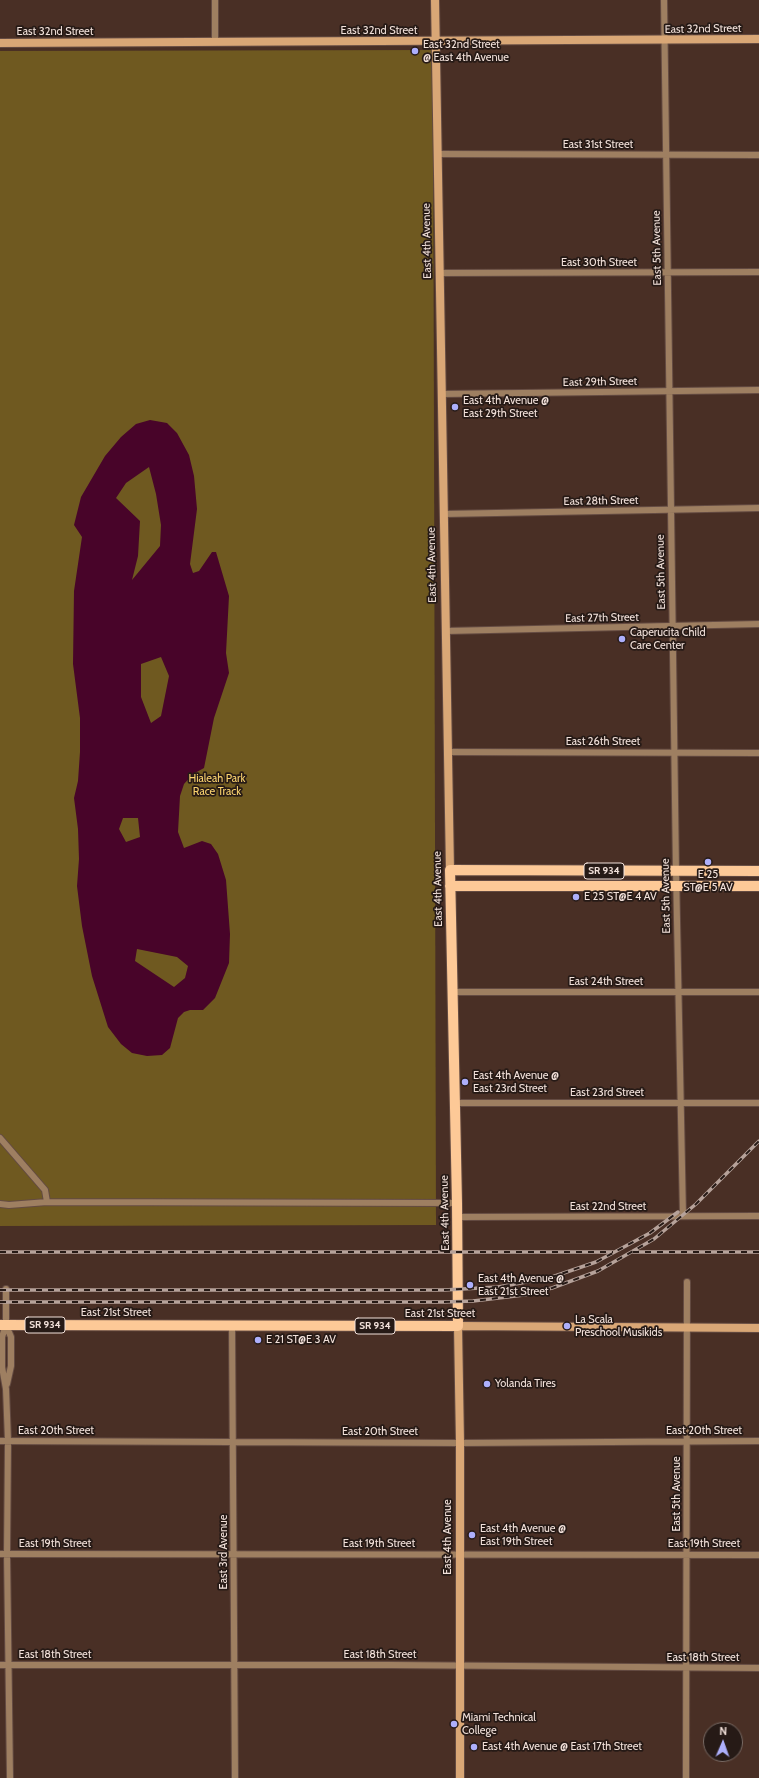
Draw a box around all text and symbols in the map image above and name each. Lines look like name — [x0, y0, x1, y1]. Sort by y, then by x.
street label: East 32nd Street — [664, 22, 742, 36]
street label: East 32nd Street — [341, 24, 417, 38]
street label: East 32nd Street — [17, 25, 93, 39]
place label: East 32nd Street @ East 4th Avenue — [423, 38, 509, 64]
marker: East 32nd Street @ East 4th Avenue — [410, 46, 420, 56]
street label: East 31st Street — [563, 138, 633, 152]
street label: East 4th Avenue — [420, 203, 434, 279]
street label: East 5th Avenue — [650, 210, 664, 286]
street label: East 30th Street — [561, 256, 637, 270]
street label: East 29th Street — [563, 375, 637, 389]
place label: East 4th Avenue @ East 29th Street — [463, 394, 549, 420]
marker: East 4th Avenue @ East 29th Street — [450, 402, 460, 412]
street label: East 28th Street — [563, 494, 639, 508]
street label: East 4th Avenue — [425, 527, 439, 603]
street label: East 5th Avenue — [654, 534, 668, 610]
street label: East 27th Street — [565, 611, 639, 625]
place label: Caperucita Child Care Center — [630, 626, 706, 652]
marker: Caperucita Child Care Center — [617, 634, 627, 644]
street label: East 26th Street — [566, 735, 640, 749]
park label: Hialeah Park Race Track — [189, 772, 245, 798]
street label: East 4th Avenue — [431, 851, 445, 927]
marker: E 25 ST@E 5 AV — [703, 857, 713, 867]
street label: East 5th Avenue — [659, 858, 673, 934]
road number: SR 934 — [584, 863, 624, 879]
place label: E 25 ST@E 5 AV — [683, 868, 733, 894]
place label: E 25 ST@E 4 AV — [584, 890, 657, 904]
marker: E 25 ST@E 4 AV — [571, 892, 581, 902]
street label: East 24th Street — [569, 975, 643, 989]
place label: East 4th Avenue @ East 23rd Street — [473, 1069, 559, 1095]
marker: East 4th Avenue @ East 23rd Street — [460, 1077, 470, 1087]
street label: East 23rd Street — [570, 1086, 644, 1100]
street label: East 4th Avenue — [438, 1175, 452, 1251]
street label: East 22nd Street — [570, 1200, 646, 1214]
place label: East 4th Avenue @ East 21st Street — [478, 1272, 564, 1298]
marker: East 4th Avenue @ East 21st Street — [465, 1280, 475, 1290]
street label: East 21st Street — [81, 1306, 151, 1320]
street label: East 21st Street — [405, 1307, 475, 1321]
place label: La Scala Preschool Musikids — [575, 1313, 662, 1339]
road number: SR 934 — [25, 1317, 65, 1333]
road number: SR 934 — [355, 1318, 395, 1334]
marker: La Scala Preschool Musikids — [562, 1321, 572, 1331]
place label: E 21 ST@E 3 AV — [266, 1333, 336, 1347]
marker: E 21 ST@E 3 AV — [253, 1335, 263, 1345]
place label: Yolanda Tires — [495, 1377, 556, 1391]
marker: Yolanda Tires — [482, 1379, 492, 1389]
street label: East 20th Street — [18, 1424, 94, 1438]
street label: East 20th Street — [666, 1424, 742, 1438]
street label: East 20th Street — [342, 1425, 418, 1439]
street label: East 5th Avenue — [670, 1456, 684, 1532]
street label: East 4th Avenue — [441, 1499, 455, 1575]
street label: East 3rd Avenue — [217, 1515, 231, 1589]
place label: East 4th Avenue @ East 19th Street — [480, 1522, 566, 1548]
marker: East 4th Avenue @ East 19th Street — [467, 1530, 477, 1540]
street label: East 19th Street — [19, 1537, 91, 1551]
street label: East 19th Street — [343, 1537, 415, 1551]
street label: East 19th Street — [668, 1537, 740, 1551]
street label: East 18th Street — [19, 1648, 91, 1662]
street label: East 18th Street — [344, 1648, 416, 1662]
street label: East 18th Street — [667, 1651, 739, 1665]
place label: Miami Technical College — [462, 1711, 536, 1737]
marker: Miami Technical College — [449, 1719, 459, 1729]
north arrow — [703, 1722, 743, 1762]
text: N — [719, 1724, 728, 1738]
place label: East 4th Avenue @ East 17th Street — [482, 1740, 642, 1754]
marker: East 4th Avenue @ East 17th Street — [469, 1742, 479, 1752]

